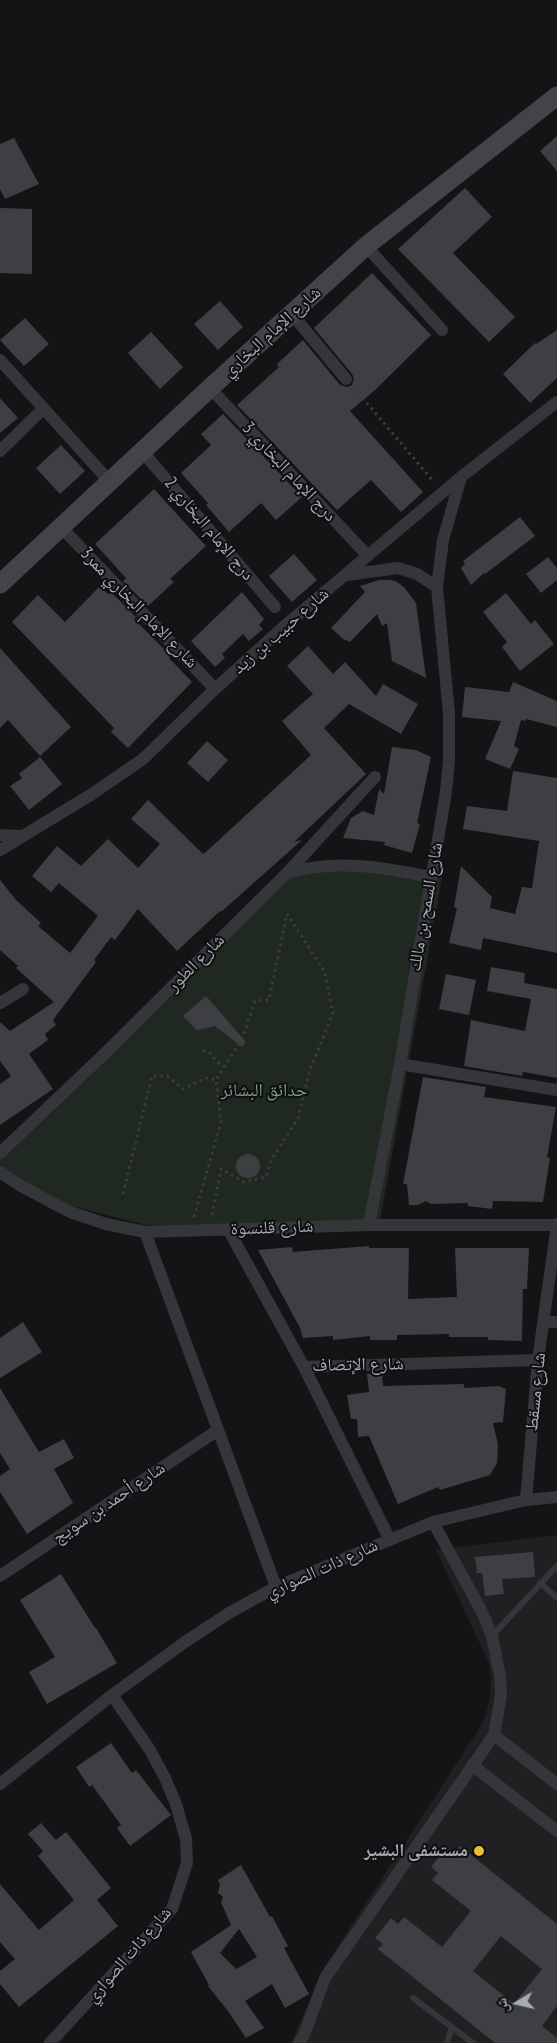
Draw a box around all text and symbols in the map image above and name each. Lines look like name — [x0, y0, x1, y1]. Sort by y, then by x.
street label: شارع الإمام البخاري — [218, 282, 326, 382]
street label: درج الإمام البخاري 3 — [237, 418, 341, 526]
street label: درج الإمام البخاري 2 — [159, 473, 259, 585]
street label: شارع الإمام البخاري ممر3 — [76, 543, 202, 673]
street label: شارع حبيب بن زيد — [228, 583, 334, 679]
street label: شارع السمح بن مالك — [404, 841, 448, 973]
street label: شارع الطور — [163, 930, 229, 996]
park label: حدائق البشائر — [221, 1080, 307, 1102]
street label: شارع قلنسوة — [230, 1216, 314, 1240]
street label: شارع مسقط — [521, 1352, 551, 1432]
street label: شارع الإتصاف — [312, 1353, 404, 1377]
street label: شارع أحمد بن سويج — [49, 1457, 169, 1549]
street label: شارع ذات الصواري — [263, 1535, 381, 1603]
place label: مستشفى البشير — [364, 1840, 468, 1862]
marker: مستشفى البشير — [472, 1844, 486, 1858]
street label: شارع ذات الصواري — [81, 1902, 177, 2008]
north arrow — [492, 1978, 542, 2028]
text: ش — [492, 1997, 512, 2014]

